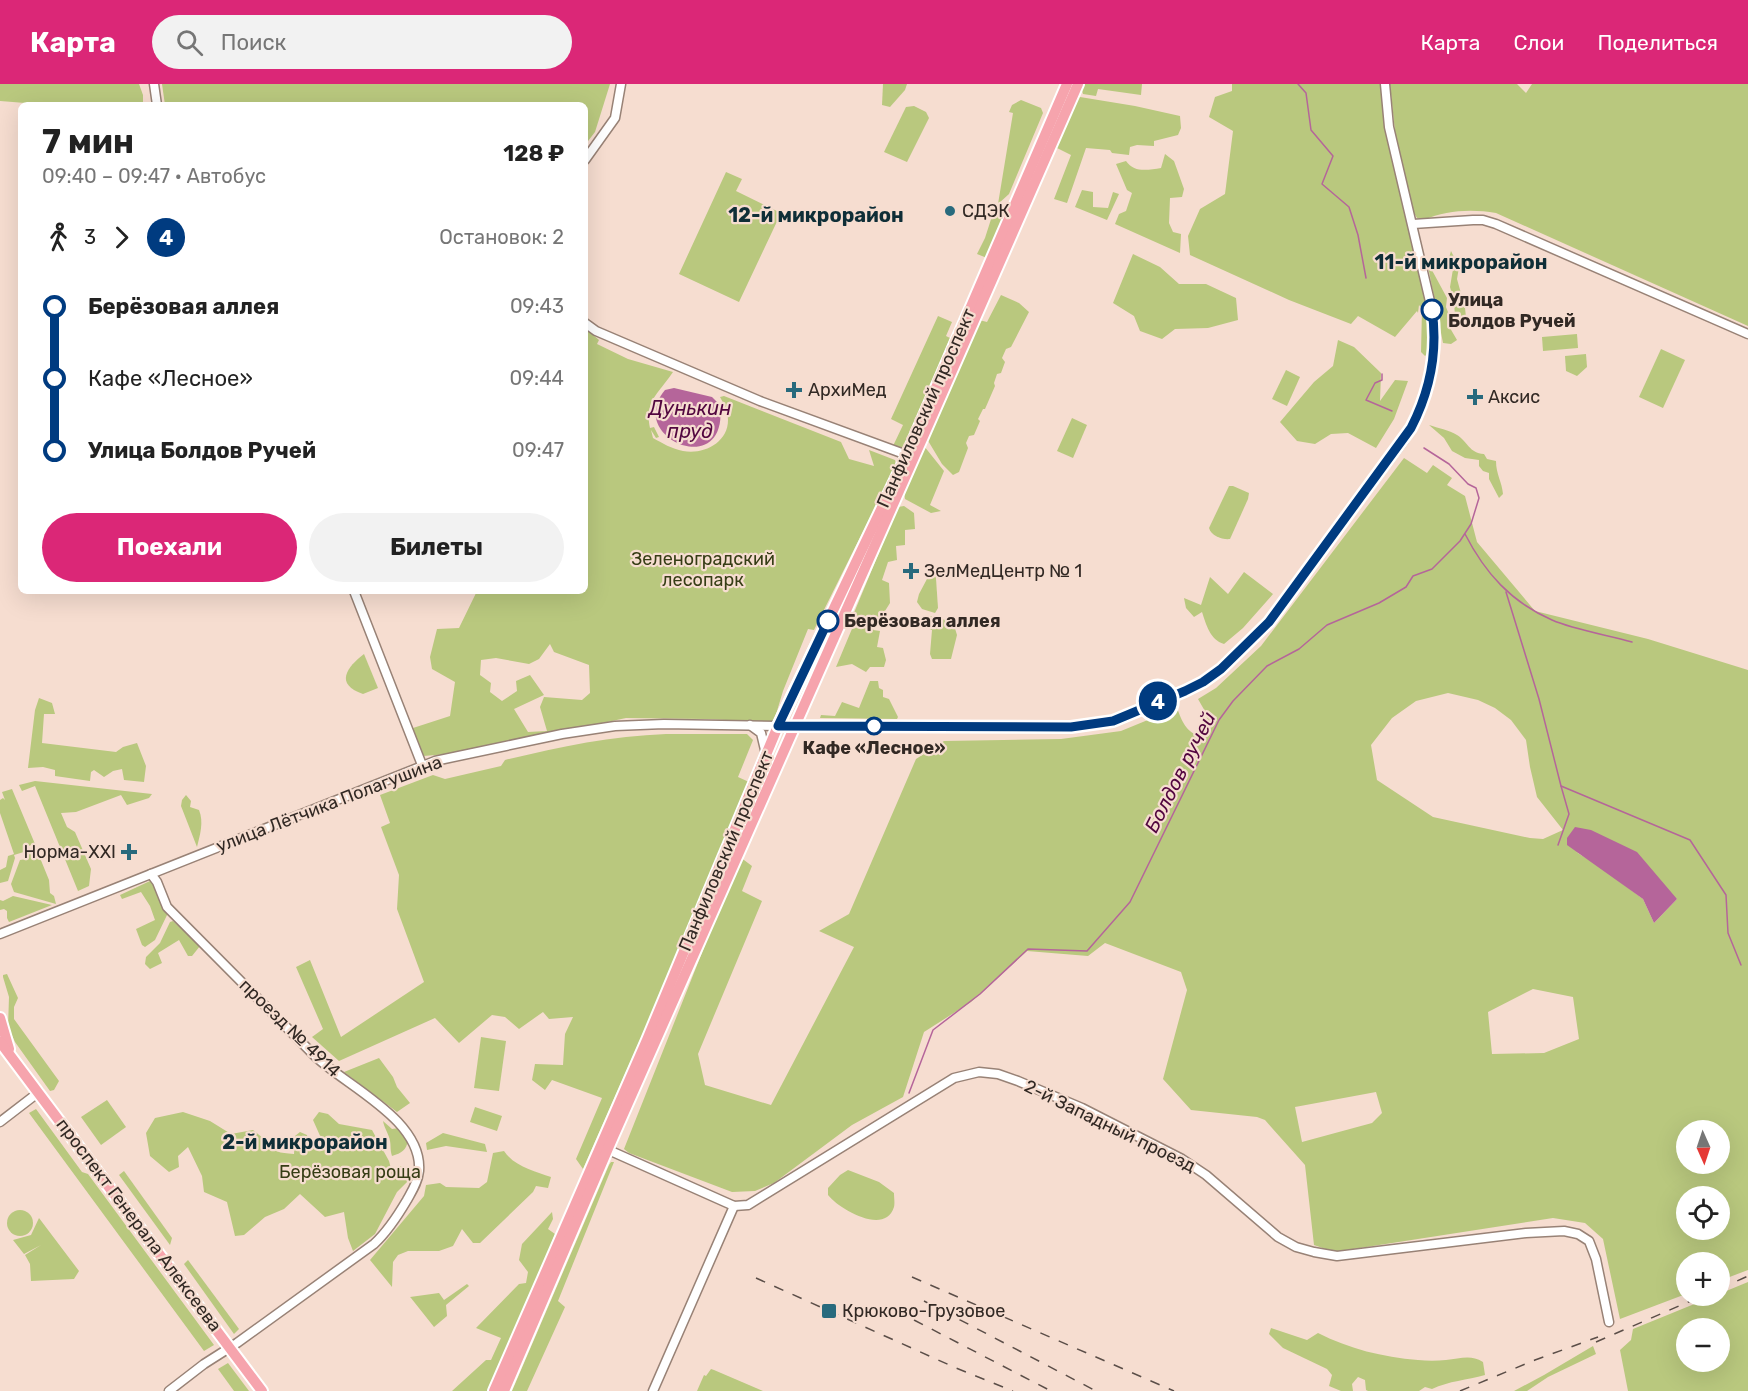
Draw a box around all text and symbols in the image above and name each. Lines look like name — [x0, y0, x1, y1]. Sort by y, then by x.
search box — [152, 15, 572, 69]
text: Карта — [30, 26, 116, 59]
icon: search — [173, 26, 206, 59]
text: Поиск — [221, 29, 286, 56]
text: Карта — [1420, 30, 1480, 55]
text: Слои — [1513, 30, 1564, 55]
text: Поделиться — [1597, 30, 1718, 55]
text: 7 мин — [42, 122, 134, 161]
text: 128 ₽ — [503, 140, 564, 167]
text: 09:40 – 09:47 · Автобус — [42, 164, 266, 188]
place label: СДЭК — [962, 200, 1010, 222]
district label: 12-й микрорайон — [728, 203, 904, 227]
marker: СДЭК — [943, 204, 957, 218]
icon: walk — [42, 221, 75, 254]
icon: forward — [105, 221, 138, 254]
text: 3 — [84, 225, 96, 249]
text: 4 — [159, 225, 173, 250]
text: Остановок: 2 — [439, 225, 564, 249]
district label: 11-й микрорайон — [1375, 250, 1547, 274]
place label: Улица Болдов Ручей — [1448, 289, 1575, 332]
text: Берёзовая аллея — [88, 293, 279, 320]
text: 09:43 — [510, 294, 564, 318]
marker: Улица Болдов Ручей — [1421, 299, 1443, 321]
street label: Панфиловский проспект — [872, 305, 980, 511]
text: Кафе «Лесное» — [88, 365, 253, 392]
text: 09:44 — [509, 366, 564, 390]
place label: АрхиМед — [808, 379, 887, 401]
marker: АрхиМед — [785, 381, 803, 399]
place label: Аксис — [1488, 386, 1540, 408]
marker: Аксис — [1466, 388, 1484, 406]
water label: Дунькин пруд — [647, 396, 731, 443]
text: Улица Болдов Ручей — [88, 437, 316, 464]
text: 09:47 — [512, 438, 564, 462]
button: Поехали — [42, 513, 297, 582]
button: Билеты — [309, 513, 564, 582]
park label: Зеленоградский лесопарк — [631, 548, 775, 591]
place label: ЗелМедЦентр № 1 — [924, 560, 1082, 582]
marker: ЗелМедЦентр № 1 — [902, 562, 920, 580]
marker: Берёзовая аллея — [817, 610, 839, 632]
place label: Берёзовая аллея — [844, 610, 1001, 632]
line badge: 4 — [1138, 682, 1178, 720]
text: 4 — [1151, 689, 1165, 714]
water label: Болдов ручей — [1139, 708, 1221, 836]
marker: Кафе «Лесное» — [865, 717, 883, 735]
place label: Кафе «Лесное» — [803, 737, 945, 759]
street label: Панфиловский проспект — [674, 747, 778, 955]
street label: улица Лётчика Полагушина — [213, 751, 445, 857]
place label: Норма-XXI — [23, 841, 116, 863]
marker: Норма-XXI — [120, 843, 138, 861]
street label: проезд № 4914 — [235, 974, 345, 1082]
street label: 2-й Западный проезд — [1021, 1075, 1199, 1177]
street label: проспект Генерала Алексеева — [52, 1114, 226, 1336]
north arrow — [1676, 1120, 1730, 1174]
map controls — [1676, 1120, 1730, 1372]
district label: 2-й микрорайон — [222, 1130, 388, 1154]
park label: Берёзовая роща — [279, 1161, 421, 1183]
button: locate — [1676, 1186, 1730, 1240]
button: + — [1676, 1252, 1730, 1306]
place label: Крюково-Грузовое — [842, 1300, 1005, 1322]
marker: Крюково-Грузовое — [820, 1302, 838, 1320]
button: − — [1676, 1318, 1730, 1372]

